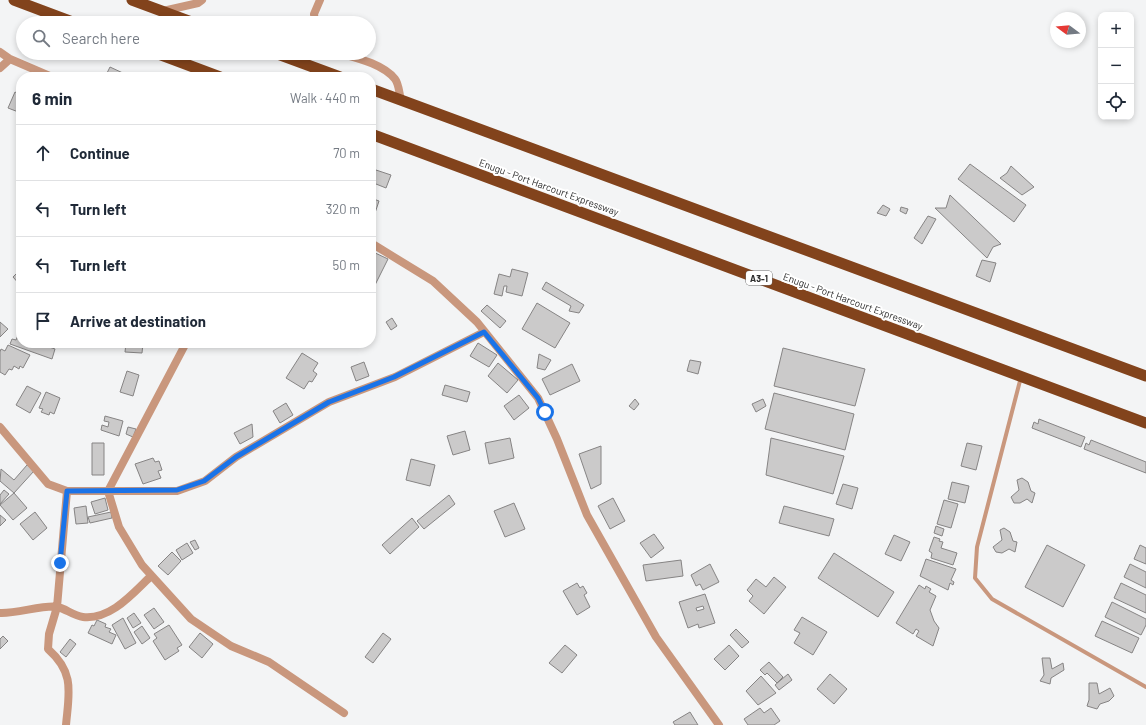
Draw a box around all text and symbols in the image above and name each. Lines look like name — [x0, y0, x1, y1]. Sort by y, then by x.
north arrow — [1050, 12, 1086, 48]
map controls — [1098, 12, 1134, 120]
button: + — [1098, 12, 1134, 48]
search box — [16, 16, 376, 60]
icon: search — [30, 27, 52, 49]
text: Search here — [62, 29, 140, 47]
button: − — [1098, 48, 1134, 84]
button: locate — [1098, 84, 1134, 120]
text: 6 min — [32, 88, 72, 108]
text: Walk · 440 m — [290, 90, 360, 106]
icon: ahead — [32, 142, 54, 164]
text: Continue — [70, 144, 130, 162]
text: 70 m — [333, 145, 360, 161]
street label: Enugu - Port Harcourt Expressway — [478, 156, 621, 218]
icon: left — [32, 198, 54, 220]
text: Turn left — [70, 200, 126, 218]
text: 320 m — [326, 201, 360, 217]
icon: left — [32, 254, 54, 276]
text: Turn left — [70, 256, 126, 274]
text: 50 m — [333, 257, 360, 273]
street label: Enugu - Port Harcourt Expressway — [782, 270, 925, 332]
road number: A3-1 — [746, 271, 772, 285]
icon: arrive — [32, 310, 54, 332]
text: Arrive at destination — [70, 312, 206, 330]
route start — [536, 403, 554, 421]
route end — [51, 554, 69, 572]

